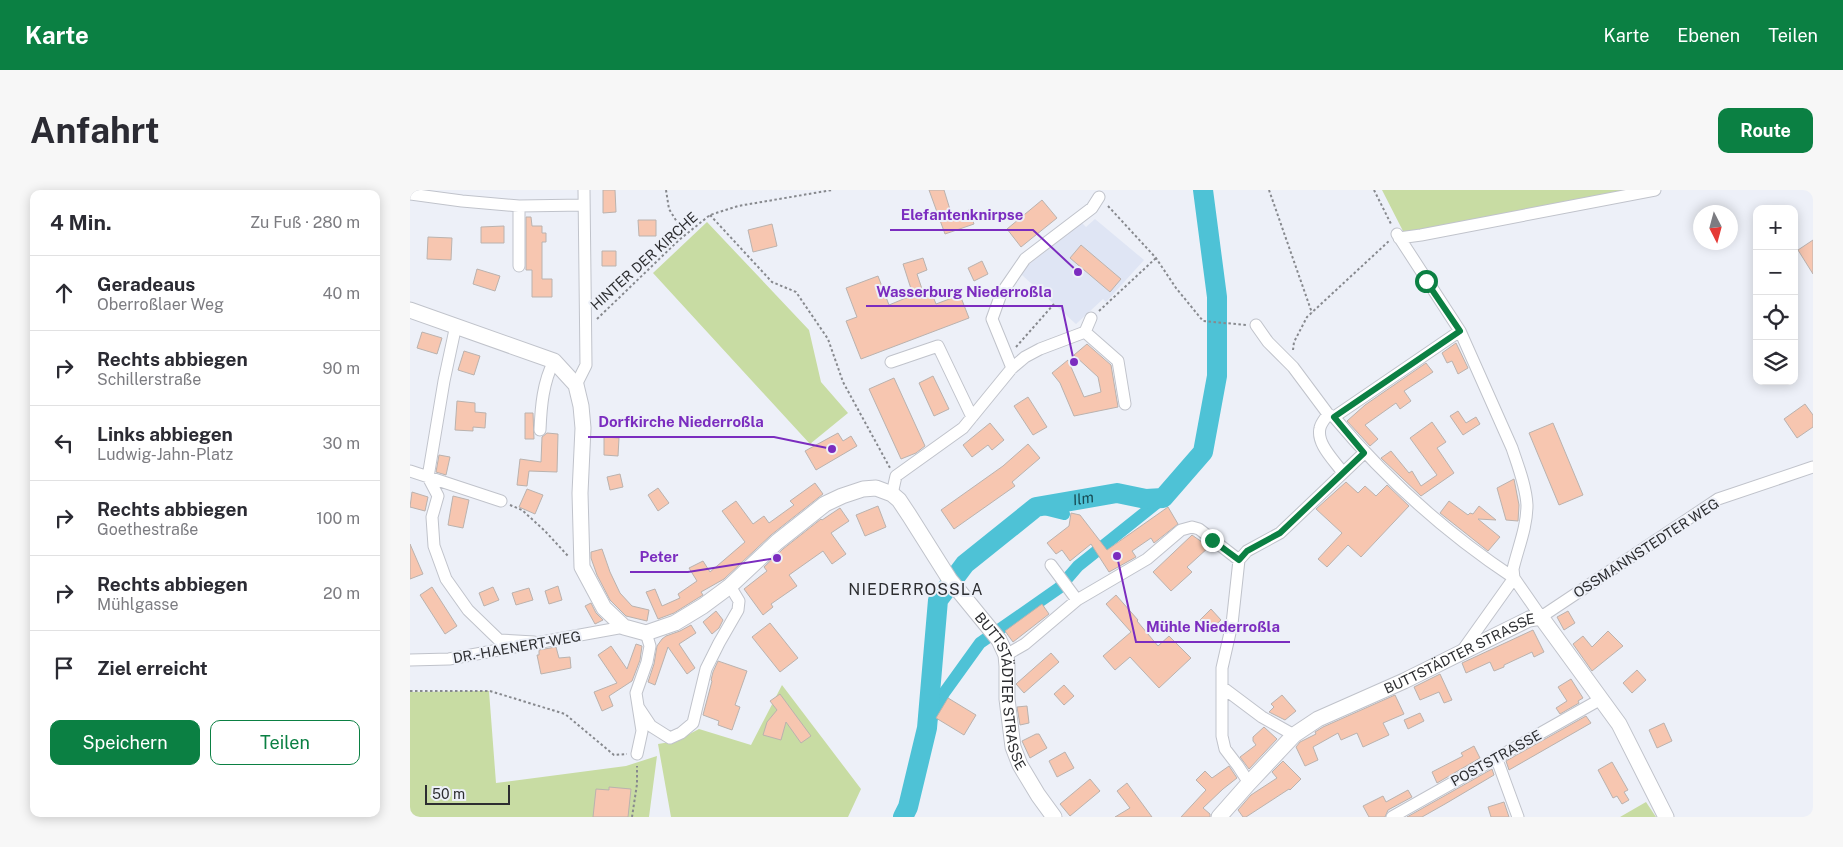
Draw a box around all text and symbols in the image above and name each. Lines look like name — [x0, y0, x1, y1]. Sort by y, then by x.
text: Karte — [25, 21, 89, 49]
text: Karte — [1604, 25, 1649, 46]
text: Ebenen — [1677, 25, 1740, 46]
text: Teilen — [1768, 25, 1818, 46]
button: Route — [1718, 108, 1813, 153]
text: Anfahrt — [30, 110, 160, 151]
callout: Elefantenknirpse — [890, 200, 1033, 230]
north arrow — [1693, 205, 1738, 250]
map controls — [1753, 205, 1798, 385]
button: + — [1753, 205, 1798, 250]
text: Elefantenknirpse — [901, 206, 1023, 223]
street label: HINTER DER KIRCHE — [587, 209, 701, 313]
text: 4 Min. — [50, 210, 112, 235]
text: Zu Fuß · 280 m — [250, 213, 360, 232]
button: − — [1753, 250, 1798, 295]
route start — [1415, 270, 1438, 293]
text: Geradeaus — [97, 273, 195, 295]
callout: Wasserburg Niederroßla — [866, 276, 1062, 306]
icon: ahead — [50, 279, 78, 307]
text: Wasserburg Niederroßla — [876, 283, 1052, 300]
text: 40 m — [322, 284, 360, 303]
text: Oberroßlaer Weg — [97, 295, 224, 314]
button: locate — [1753, 295, 1798, 340]
button: layers — [1753, 340, 1798, 385]
text: Rechts abbiegen — [97, 348, 248, 370]
icon: right — [50, 354, 78, 382]
text: 90 m — [323, 359, 360, 378]
text: Schillerstraße — [97, 370, 201, 389]
callout: Dorfkirche Niederroßla — [588, 407, 774, 437]
text: Dorfkirche Niederroßla — [598, 413, 764, 430]
text: Links abbiegen — [97, 423, 233, 445]
icon: left — [50, 429, 78, 457]
text: 30 m — [323, 434, 360, 453]
text: Ludwig-Jahn-Platz — [97, 445, 233, 464]
water label: Ilm — [1071, 488, 1095, 508]
street label: OSSMANNSTEDTER WEG — [1570, 495, 1722, 601]
text: Rechts abbiegen — [97, 498, 248, 520]
icon: right — [50, 504, 78, 532]
text: 100 m — [316, 509, 360, 528]
text: Goethestraße — [97, 520, 198, 539]
route end — [1201, 529, 1224, 552]
callout: Peter — [630, 542, 688, 572]
text: Peter — [640, 548, 678, 565]
text: Rechts abbiegen — [97, 573, 248, 595]
icon: right — [50, 579, 78, 607]
district label: NIEDERROSSLA — [848, 580, 984, 599]
text: 20 m — [323, 584, 360, 603]
text: Mühlgasse — [97, 595, 179, 614]
street label: BUTTSTÄDTER STRASSE — [972, 609, 1029, 773]
street label: BUTTSTÄDTER STRASSE — [1382, 610, 1536, 697]
callout: Mühle Niederroßla — [1136, 612, 1290, 642]
text: Mühle Niederroßla — [1146, 618, 1280, 635]
street label: DR.-HAENERT-WEG — [452, 628, 582, 666]
icon: arrive — [50, 654, 78, 682]
text: Ziel erreicht — [97, 657, 208, 679]
button: Speichern — [50, 720, 200, 765]
button: Teilen — [210, 720, 360, 765]
street label: POSTSTRASSE — [1448, 727, 1544, 789]
scale bar — [425, 782, 510, 805]
text: 50 m — [432, 786, 465, 802]

